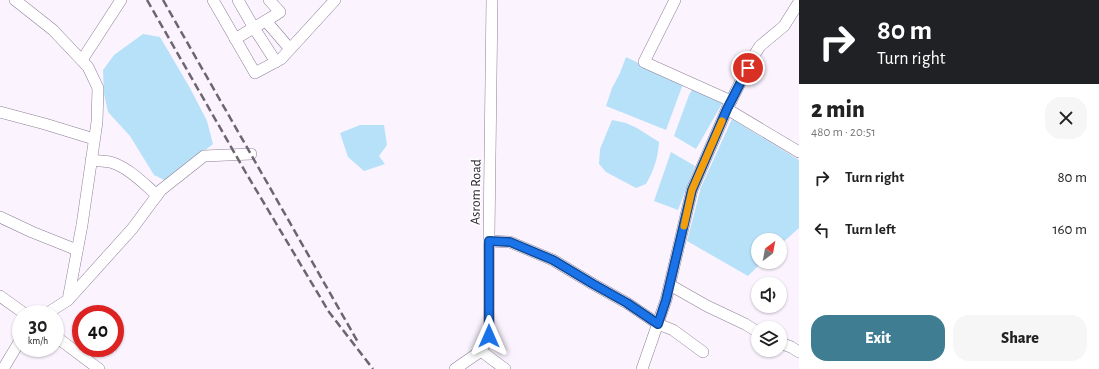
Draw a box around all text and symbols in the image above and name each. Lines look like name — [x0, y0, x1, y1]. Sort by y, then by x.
icon: right — [811, 16, 863, 68]
text: 80 m — [877, 17, 932, 45]
text: Turn right — [877, 50, 946, 68]
pin — [731, 51, 765, 85]
icon: arrive — [737, 57, 759, 79]
button: close — [1045, 97, 1087, 139]
text: 2 min — [811, 98, 865, 122]
text: 480 m · 20:51 — [811, 126, 876, 139]
street label: Asrom Road — [468, 159, 484, 225]
icon: right — [811, 167, 833, 189]
text: Turn right — [845, 170, 904, 185]
text: 80 m — [1057, 170, 1087, 185]
icon: left — [811, 219, 833, 241]
text: Turn left — [845, 222, 896, 237]
text: 160 m — [1052, 222, 1087, 237]
north arrow — [751, 233, 787, 269]
map controls — [751, 233, 787, 357]
button: sound — [751, 277, 787, 313]
speed limit sign: 40 — [72, 305, 124, 357]
position arrow — [468, 315, 510, 357]
button: Exit — [811, 315, 945, 361]
button: Share — [953, 315, 1087, 361]
text: 30 — [28, 316, 48, 336]
button: layers — [751, 321, 787, 357]
text: km/h — [28, 336, 48, 346]

